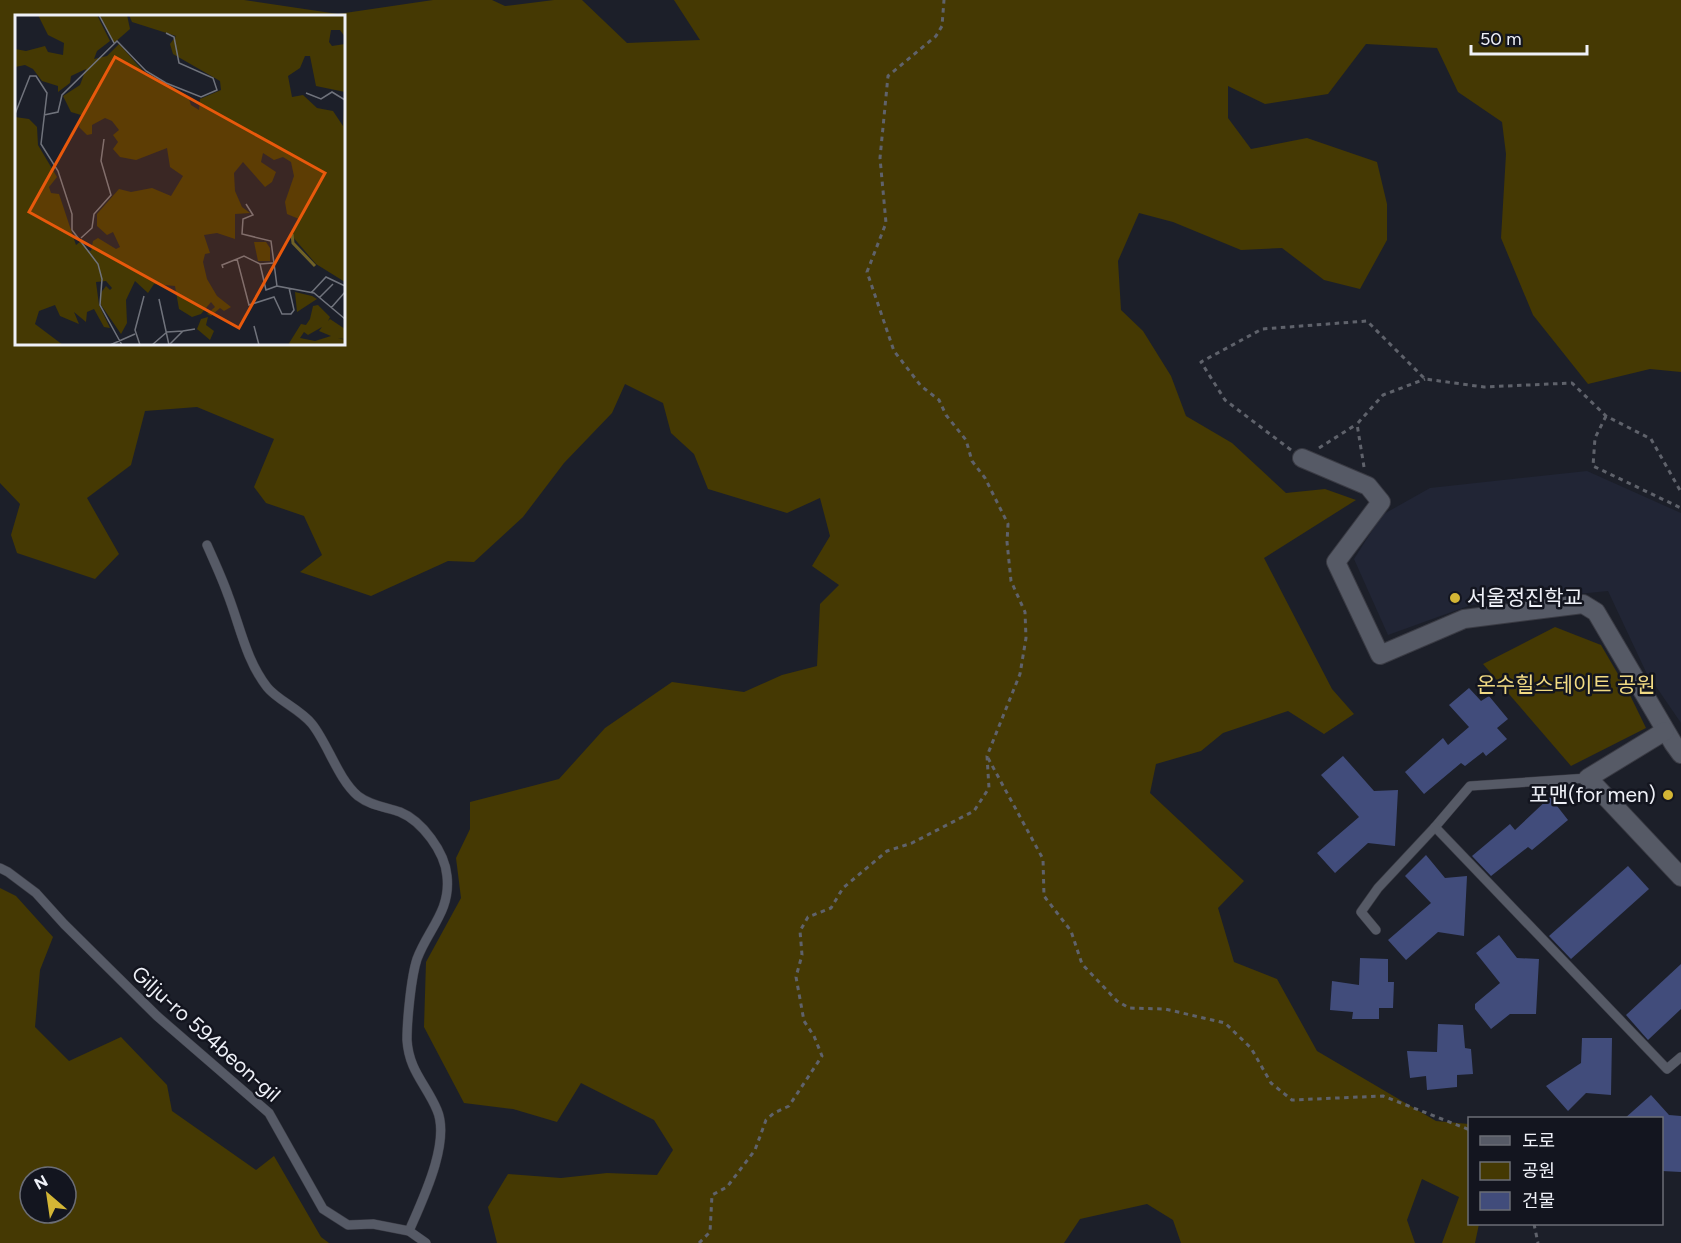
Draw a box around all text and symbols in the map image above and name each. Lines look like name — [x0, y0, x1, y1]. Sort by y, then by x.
inset map — [15, 15, 345, 345]
scale bar — [1471, 18, 1586, 56]
text: 50 m — [1480, 28, 1522, 50]
place label: 서울정진학교 — [1467, 585, 1583, 610]
marker: 서울정진학교 — [1448, 591, 1462, 605]
park label: 온수힐스테이트 공원 — [1476, 672, 1656, 697]
place label: 포맨(for men) — [1529, 782, 1656, 807]
marker: 포맨(for men) — [1661, 788, 1675, 802]
street label: Gilju-ro 594beon-gil — [127, 960, 286, 1107]
legend — [1468, 1117, 1663, 1225]
text: 도로 — [1522, 1130, 1555, 1152]
text: 공원 — [1522, 1160, 1555, 1182]
north arrow — [18, 1165, 78, 1225]
text: N — [31, 1171, 51, 1194]
text: 건물 — [1522, 1190, 1555, 1212]

